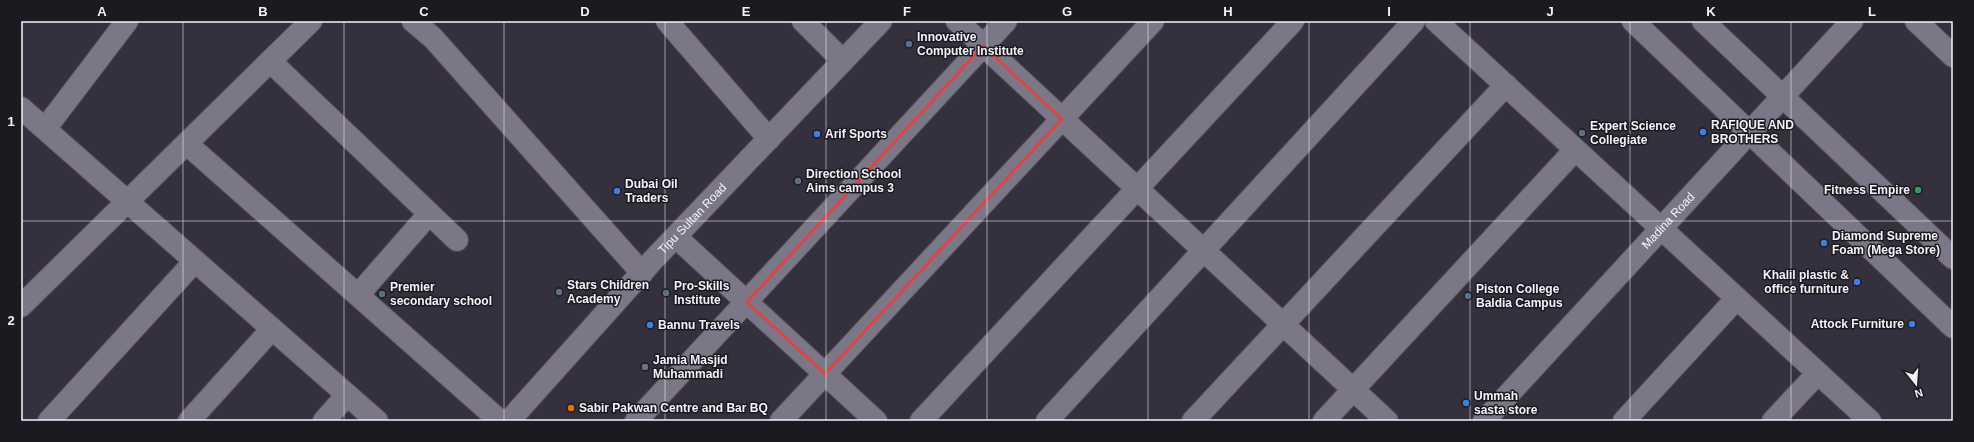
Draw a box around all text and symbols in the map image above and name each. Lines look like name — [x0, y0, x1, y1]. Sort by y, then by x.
text: A — [97, 4, 107, 19]
text: B — [258, 4, 268, 19]
text: C — [419, 4, 429, 19]
text: D — [580, 4, 590, 19]
text: E — [742, 4, 751, 19]
text: F — [903, 4, 911, 19]
text: G — [1062, 4, 1072, 19]
text: H — [1223, 4, 1233, 19]
text: I — [1387, 4, 1391, 19]
text: J — [1546, 4, 1554, 19]
text: K — [1706, 4, 1716, 19]
text: L — [1868, 4, 1876, 19]
place label: Innovative Computer Institute — [917, 30, 1024, 58]
marker: Innovative Computer Institute — [904, 39, 914, 49]
text: 1 — [7, 114, 15, 129]
place label: RAFIQUE AND BROTHERS — [1711, 118, 1794, 146]
place label: Expert Science Collegiate — [1590, 119, 1676, 147]
place label: Arif Sports — [825, 127, 887, 141]
marker: RAFIQUE AND BROTHERS — [1698, 127, 1708, 137]
marker: Expert Science Collegiate — [1577, 128, 1587, 138]
marker: Arif Sports — [812, 129, 822, 139]
place label: Direction School Aims campus 3 — [806, 167, 901, 195]
marker: Direction School Aims campus 3 — [793, 176, 803, 186]
place label: Dubai Oil Traders — [625, 177, 678, 205]
street label: Tipu Sultan Road — [655, 180, 729, 257]
place label: Fitness Empire — [1824, 183, 1910, 197]
marker: Fitness Empire — [1913, 185, 1923, 195]
marker: Dubai Oil Traders — [612, 186, 622, 196]
street label: Madina Road — [1639, 190, 1698, 252]
place label: Diamond Supreme Foam (Mega Store) — [1832, 229, 1940, 257]
marker: Diamond Supreme Foam (Mega Store) — [1819, 238, 1829, 248]
place label: Khalil plastic & office furniture — [1763, 268, 1849, 296]
marker: Khalil plastic & office furniture — [1852, 277, 1862, 287]
place label: Stars Children Academy — [567, 278, 649, 306]
place label: Pro-Skills Institute — [674, 279, 730, 307]
place label: Premier secondary school — [390, 280, 492, 308]
place label: Piston College Baldia Campus — [1476, 282, 1563, 310]
marker: Stars Children Academy — [554, 287, 564, 297]
marker: Pro-Skills Institute — [661, 288, 671, 298]
marker: Premier secondary school — [377, 289, 387, 299]
marker: Piston College Baldia Campus — [1463, 291, 1473, 301]
text: 2 — [7, 313, 15, 328]
place label: Attock Furniture — [1811, 317, 1904, 331]
place label: Bannu Travels — [658, 318, 740, 332]
marker: Attock Furniture — [1907, 319, 1917, 329]
marker: Bannu Travels — [645, 320, 655, 330]
place label: Jamia Masjid Muhammadi — [653, 353, 728, 381]
marker: Jamia Masjid Muhammadi — [640, 362, 650, 372]
north arrow — [1896, 364, 1936, 404]
text: N — [1913, 387, 1924, 400]
place label: Ummah sasta store — [1474, 389, 1538, 417]
marker: Ummah sasta store — [1461, 398, 1471, 408]
place label: Sabir Pakwan Centre and Bar BQ — [579, 401, 768, 415]
marker: Sabir Pakwan Centre and Bar BQ — [566, 403, 576, 413]

